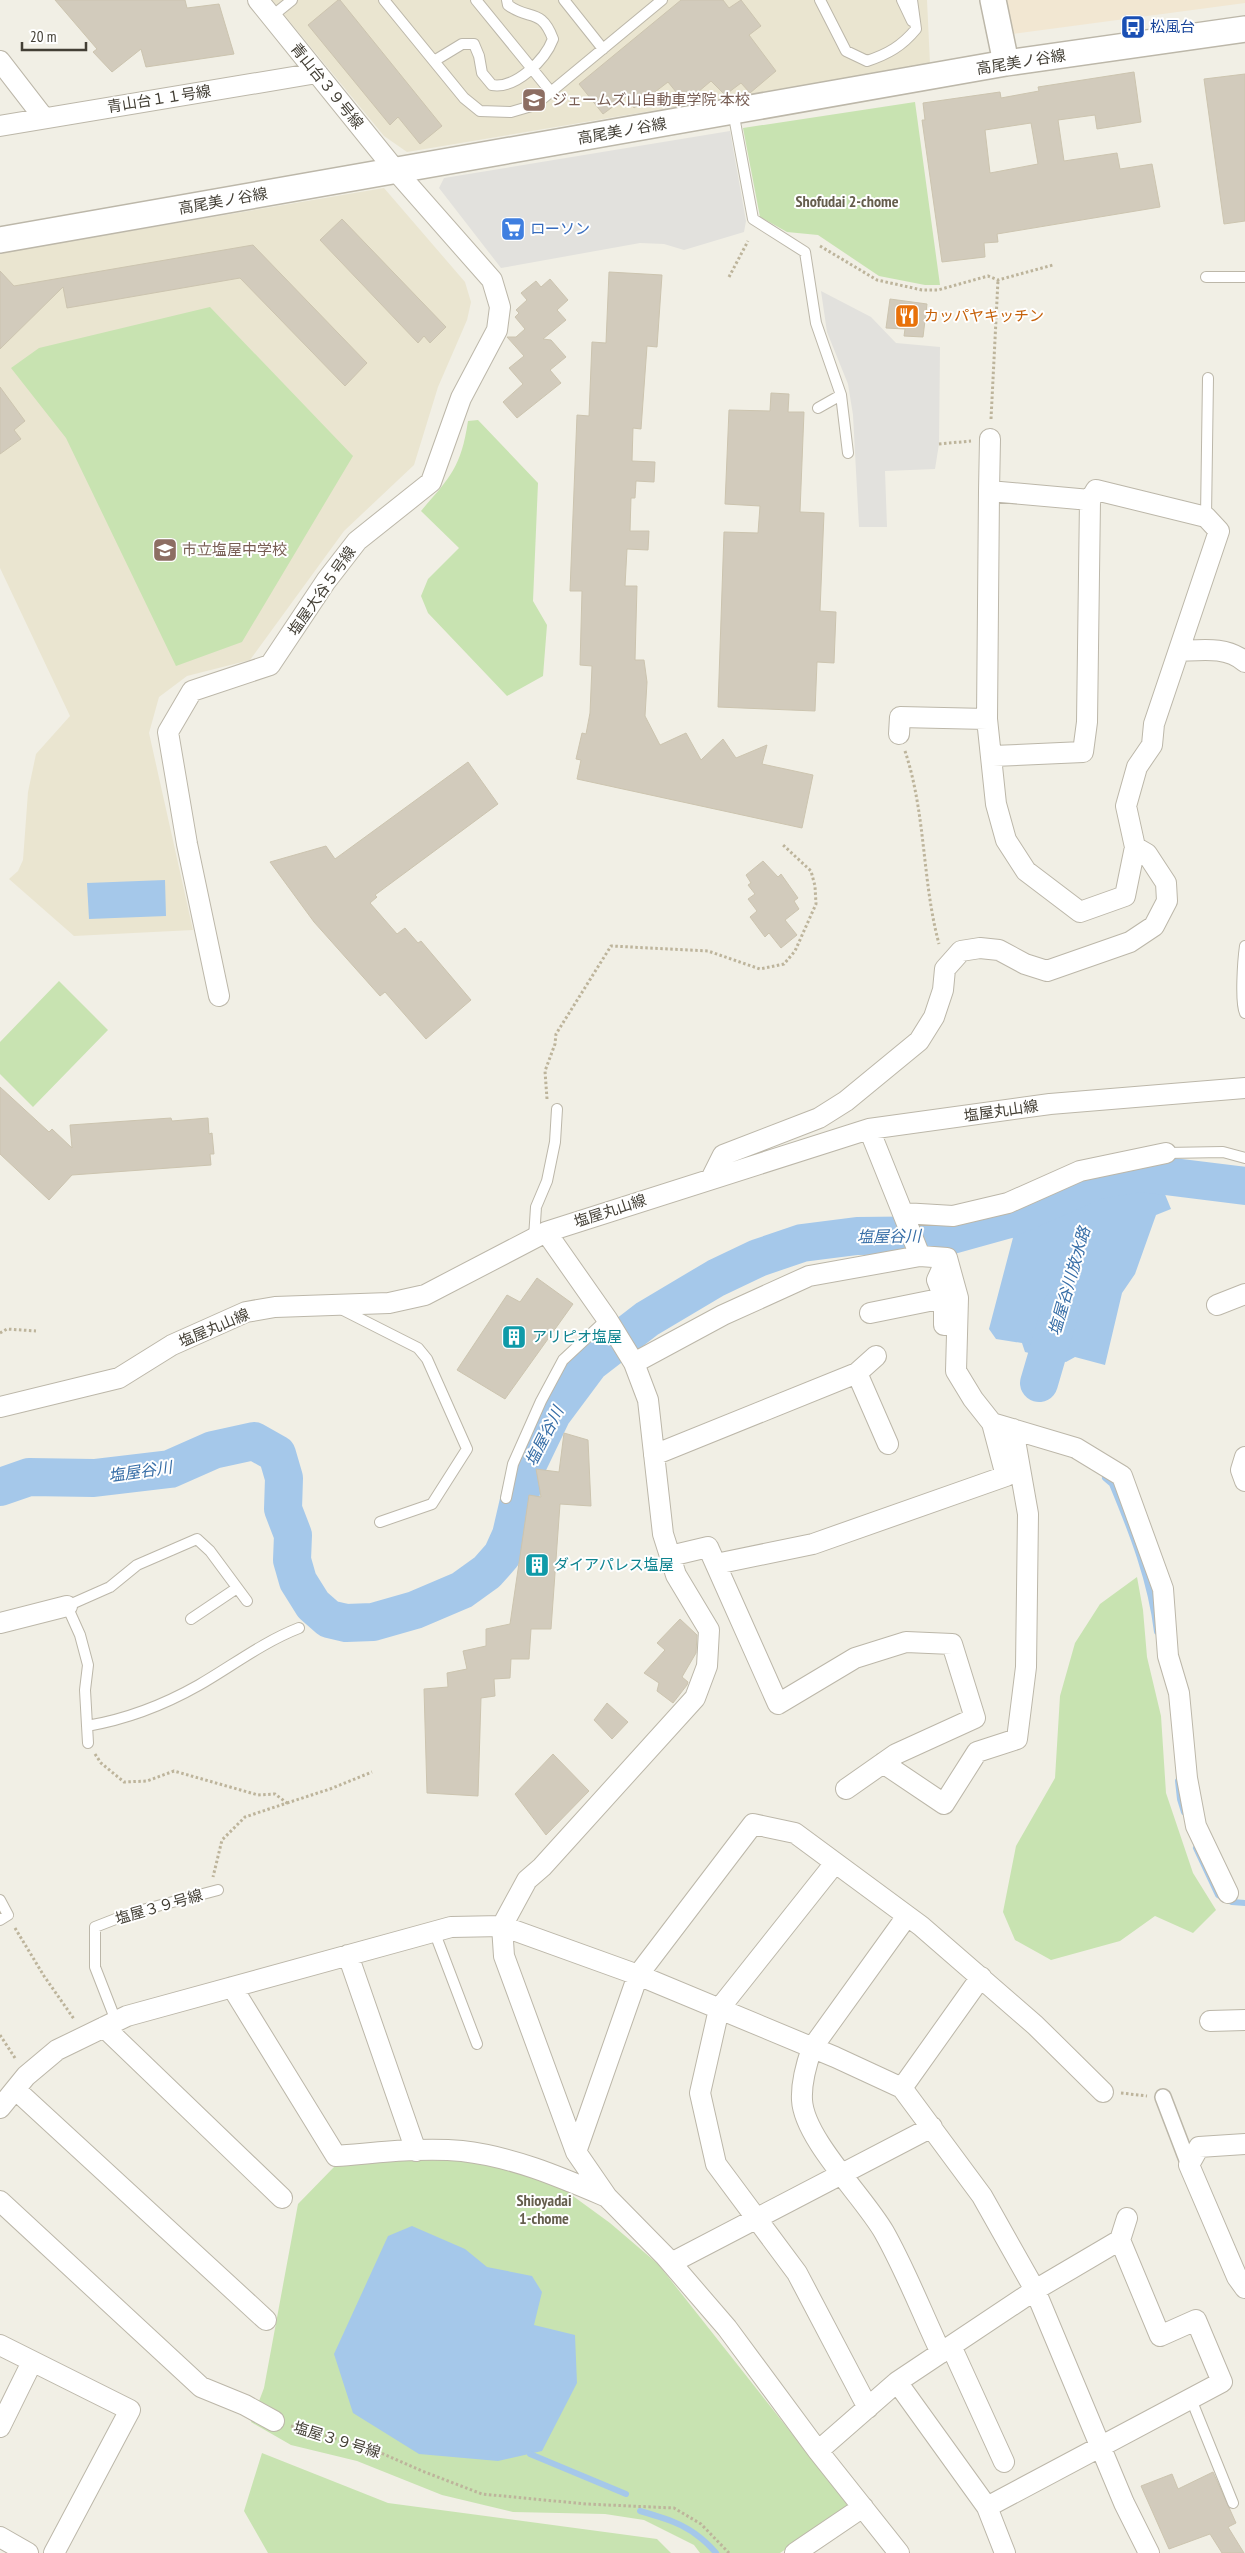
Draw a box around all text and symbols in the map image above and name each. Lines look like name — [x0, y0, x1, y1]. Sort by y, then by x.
bus stop icon: 松風台 — [1120, 14, 1146, 40]
place label: 松風台 — [1150, 17, 1195, 36]
scale bar — [22, 20, 86, 52]
text: 20 m — [30, 27, 56, 46]
street label: 青山台３９号線 — [287, 39, 368, 132]
street label: 高尾美ノ谷線 — [975, 45, 1067, 78]
street label: 青山台１１号線 — [106, 81, 212, 116]
school or university icon: ジェームズ山自動車学院 本校 — [521, 87, 547, 113]
place label: ジェームズ山自動車学院 本校 — [552, 90, 750, 109]
street label: 高尾美ノ谷線 — [576, 113, 668, 148]
street label: 高尾美ノ谷線 — [177, 183, 269, 218]
district label: Shofudai 2-chome — [796, 191, 899, 211]
supermarket icon: ローソン — [500, 216, 526, 242]
place label: ローソン — [530, 219, 590, 238]
restaurant icon: カッパヤキッチン — [894, 303, 920, 329]
place label: カッパヤキッチン — [924, 306, 1044, 325]
school or university icon: 市立塩屋中学校 — [152, 537, 178, 563]
place label: 市立塩屋中学校 — [182, 540, 287, 559]
street label: 塩屋大谷５号線 — [284, 542, 359, 639]
street label: 塩屋丸山線 — [962, 1096, 1039, 1125]
street label: 塩屋丸山線 — [571, 1190, 648, 1231]
water label: 塩屋谷川放水路 — [1044, 1222, 1095, 1338]
water label: 塩屋谷川 — [857, 1225, 923, 1247]
street label: 塩屋丸山線 — [176, 1304, 252, 1351]
building icon: アリピオ塩屋 — [501, 1324, 527, 1350]
place label: アリピオ塩屋 — [532, 1327, 622, 1346]
water label: 塩屋谷川 — [521, 1401, 568, 1469]
water label: 塩屋谷川 — [107, 1456, 175, 1485]
building icon: ダイアパレス塩屋 — [524, 1552, 550, 1578]
place label: ダイアパレス塩屋 — [554, 1555, 674, 1574]
street label: 塩屋３９号線 — [113, 1885, 205, 1928]
district label: Shioyadai 1-chome — [516, 2190, 572, 2228]
street label: 塩屋３９号線 — [291, 2417, 383, 2462]

